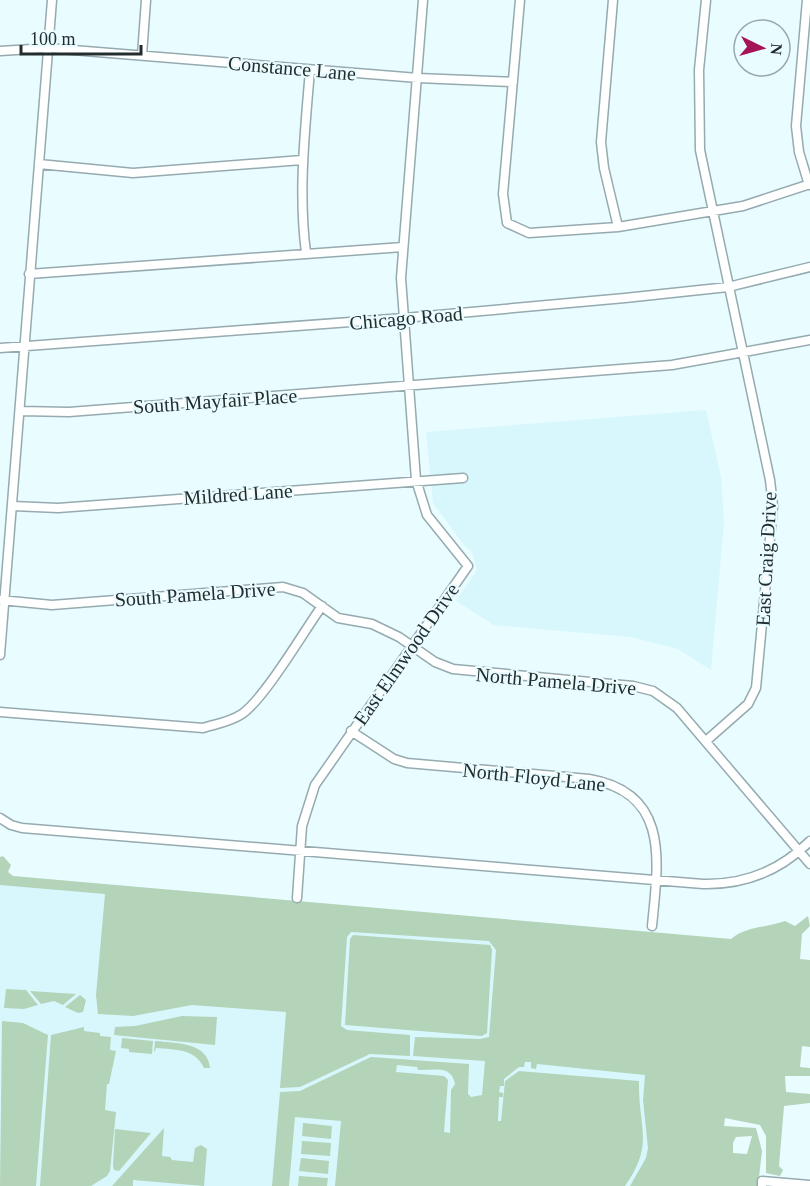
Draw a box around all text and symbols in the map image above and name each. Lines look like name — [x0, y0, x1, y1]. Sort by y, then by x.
scale bar — [21, 18, 141, 56]
north arrow — [732, 18, 792, 78]
text: 100 m — [30, 29, 76, 49]
text: N — [767, 43, 785, 56]
street label: Constance Lane — [227, 51, 357, 85]
street label: Chicago Road — [348, 302, 464, 335]
street label: South Mayfair Place — [132, 384, 298, 419]
street label: Mildred Lane — [183, 479, 293, 509]
street label: East Craig Drive — [751, 491, 782, 627]
street label: South Pamela Drive — [114, 577, 276, 611]
street label: East Elmwood Drive — [349, 579, 463, 729]
street label: North Pamela Drive — [475, 663, 637, 699]
street label: North Floyd Lane — [461, 759, 607, 796]

